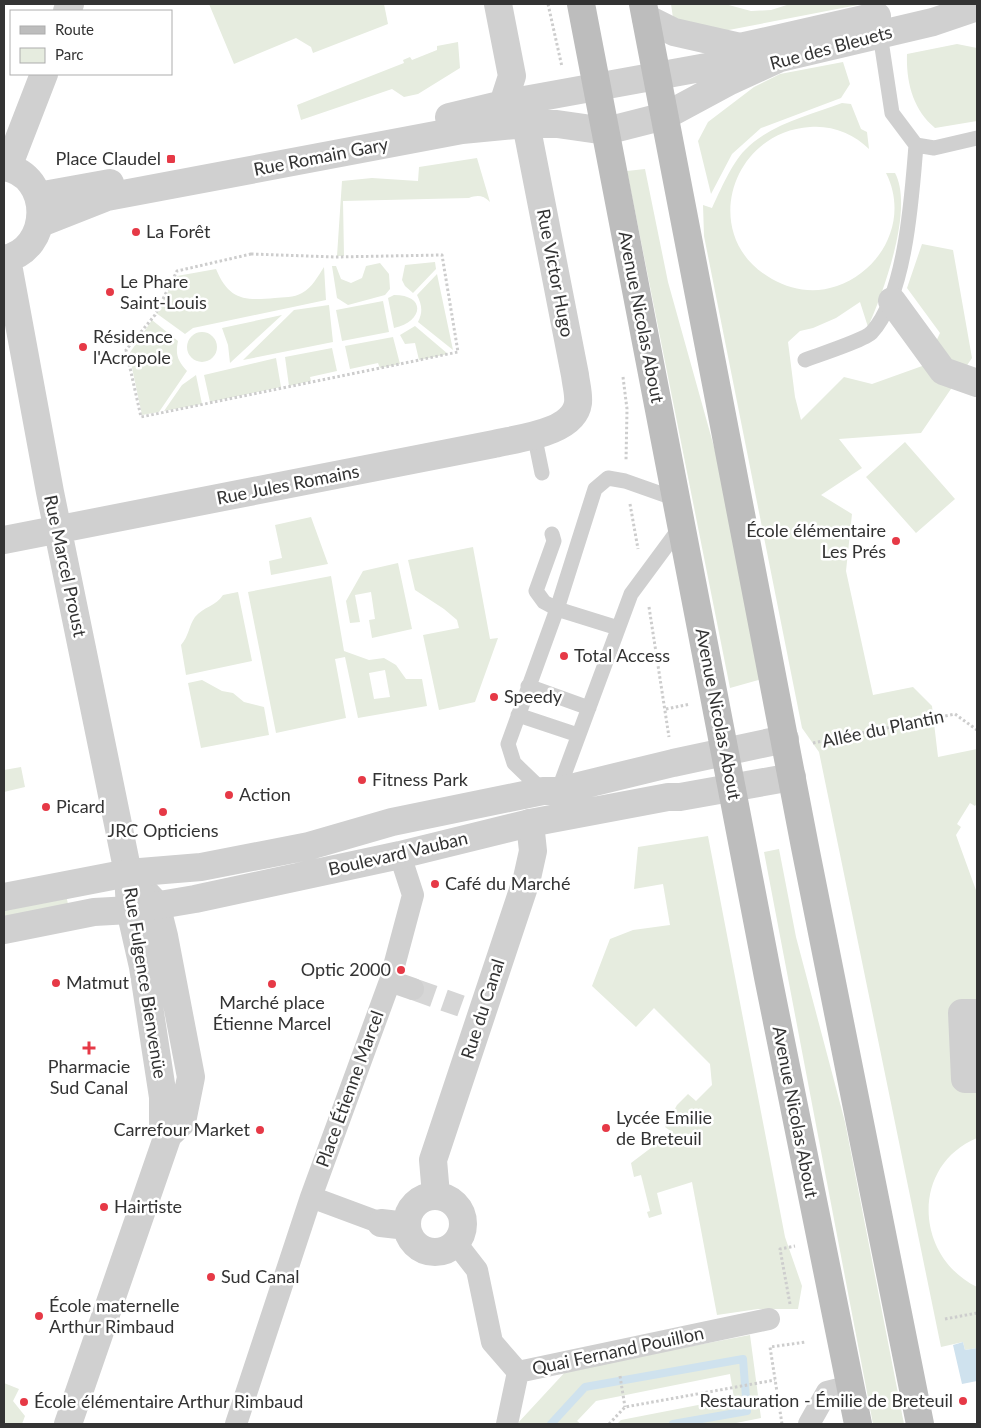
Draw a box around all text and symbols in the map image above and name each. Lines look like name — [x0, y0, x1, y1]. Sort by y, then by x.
legend — [10, 10, 172, 75]
text: Route — [55, 20, 94, 38]
street label: Rue des Bleuets — [767, 20, 895, 74]
text: Parc — [55, 45, 84, 63]
street label: Rue Romain Gary — [252, 132, 391, 180]
place label: Place Claudel — [55, 147, 161, 169]
marker: Place Claudel — [165, 153, 177, 165]
street label: Rue Victor Hugo — [533, 207, 579, 339]
place label: La Forêt — [146, 220, 211, 242]
marker: La Forêt — [130, 226, 142, 238]
street label: Avenue Nicolas About — [615, 229, 670, 405]
place label: Le Phare Saint-Louis — [120, 270, 207, 313]
marker: Le Phare Saint-Louis — [104, 286, 116, 298]
place label: Résidence l'Acropole — [93, 325, 173, 368]
marker: Résidence l'Acropole — [77, 341, 89, 353]
street label: Rue Jules Romains — [215, 459, 361, 509]
street label: Rue Marcel Proust — [40, 493, 92, 639]
place label: École élémentaire Les Prés — [746, 519, 886, 562]
marker: École élémentaire Les Prés — [890, 535, 902, 547]
street label: Avenue Nicolas About — [692, 626, 747, 802]
place label: Total Access — [574, 644, 670, 666]
marker: Total Access — [558, 650, 570, 662]
place label: Speedy — [504, 685, 563, 707]
marker: Speedy — [488, 691, 500, 703]
street label: Allée du Plantin — [820, 704, 946, 752]
place label: Fitness Park — [372, 768, 469, 790]
marker: Fitness Park — [356, 774, 368, 786]
place label: Action — [239, 783, 291, 805]
marker: Action — [223, 789, 235, 801]
place label: Picard — [56, 795, 105, 817]
marker: Picard — [40, 801, 52, 813]
marker: JRC Opticiens — [157, 806, 169, 818]
place label: JRC Opticiens — [108, 819, 219, 841]
street label: Boulevard Vauban — [326, 826, 470, 880]
place label: Café du Marché — [445, 872, 570, 894]
marker: Café du Marché — [429, 878, 441, 890]
street label: Rue Fulgence Bienvenüe — [120, 886, 172, 1080]
street label: Rue du Canal — [456, 956, 509, 1062]
place label: Optic 2000 — [301, 958, 391, 980]
marker: Optic 2000 — [395, 964, 407, 976]
place label: Matmut — [66, 971, 130, 993]
marker: Matmut — [50, 977, 62, 989]
marker: Marché place Étienne Marcel — [266, 978, 278, 990]
place label: Marché place Étienne Marcel — [213, 991, 331, 1034]
street label: Place Étienne Marcel — [310, 1007, 388, 1170]
street label: Avenue Nicolas About — [769, 1024, 824, 1200]
marker: Pharmacie Sud Canal — [83, 1042, 95, 1054]
place label: Pharmacie Sud Canal — [48, 1055, 130, 1098]
place label: Lycée Emilie de Breteuil — [616, 1106, 712, 1149]
place label: Carrefour Market — [113, 1118, 251, 1140]
marker: Lycée Emilie de Breteuil — [600, 1122, 612, 1134]
marker: Carrefour Market — [254, 1124, 266, 1136]
place label: Hairtiste — [114, 1195, 182, 1217]
marker: Hairtiste — [98, 1201, 110, 1213]
place label: Sud Canal — [221, 1265, 300, 1287]
marker: Sud Canal — [205, 1271, 217, 1283]
place label: École maternelle Arthur Rimbaud — [49, 1294, 180, 1337]
marker: École maternelle Arthur Rimbaud — [33, 1310, 45, 1322]
street label: Quai Fernand Pouillon — [530, 1321, 706, 1379]
place label: Restauration - Émilie de Breteuil — [699, 1389, 953, 1411]
place label: École élémentaire Arthur Rimbaud — [34, 1390, 303, 1412]
marker: Restauration - Émilie de Breteuil — [957, 1395, 969, 1407]
marker: École élémentaire Arthur Rimbaud — [18, 1396, 30, 1408]

